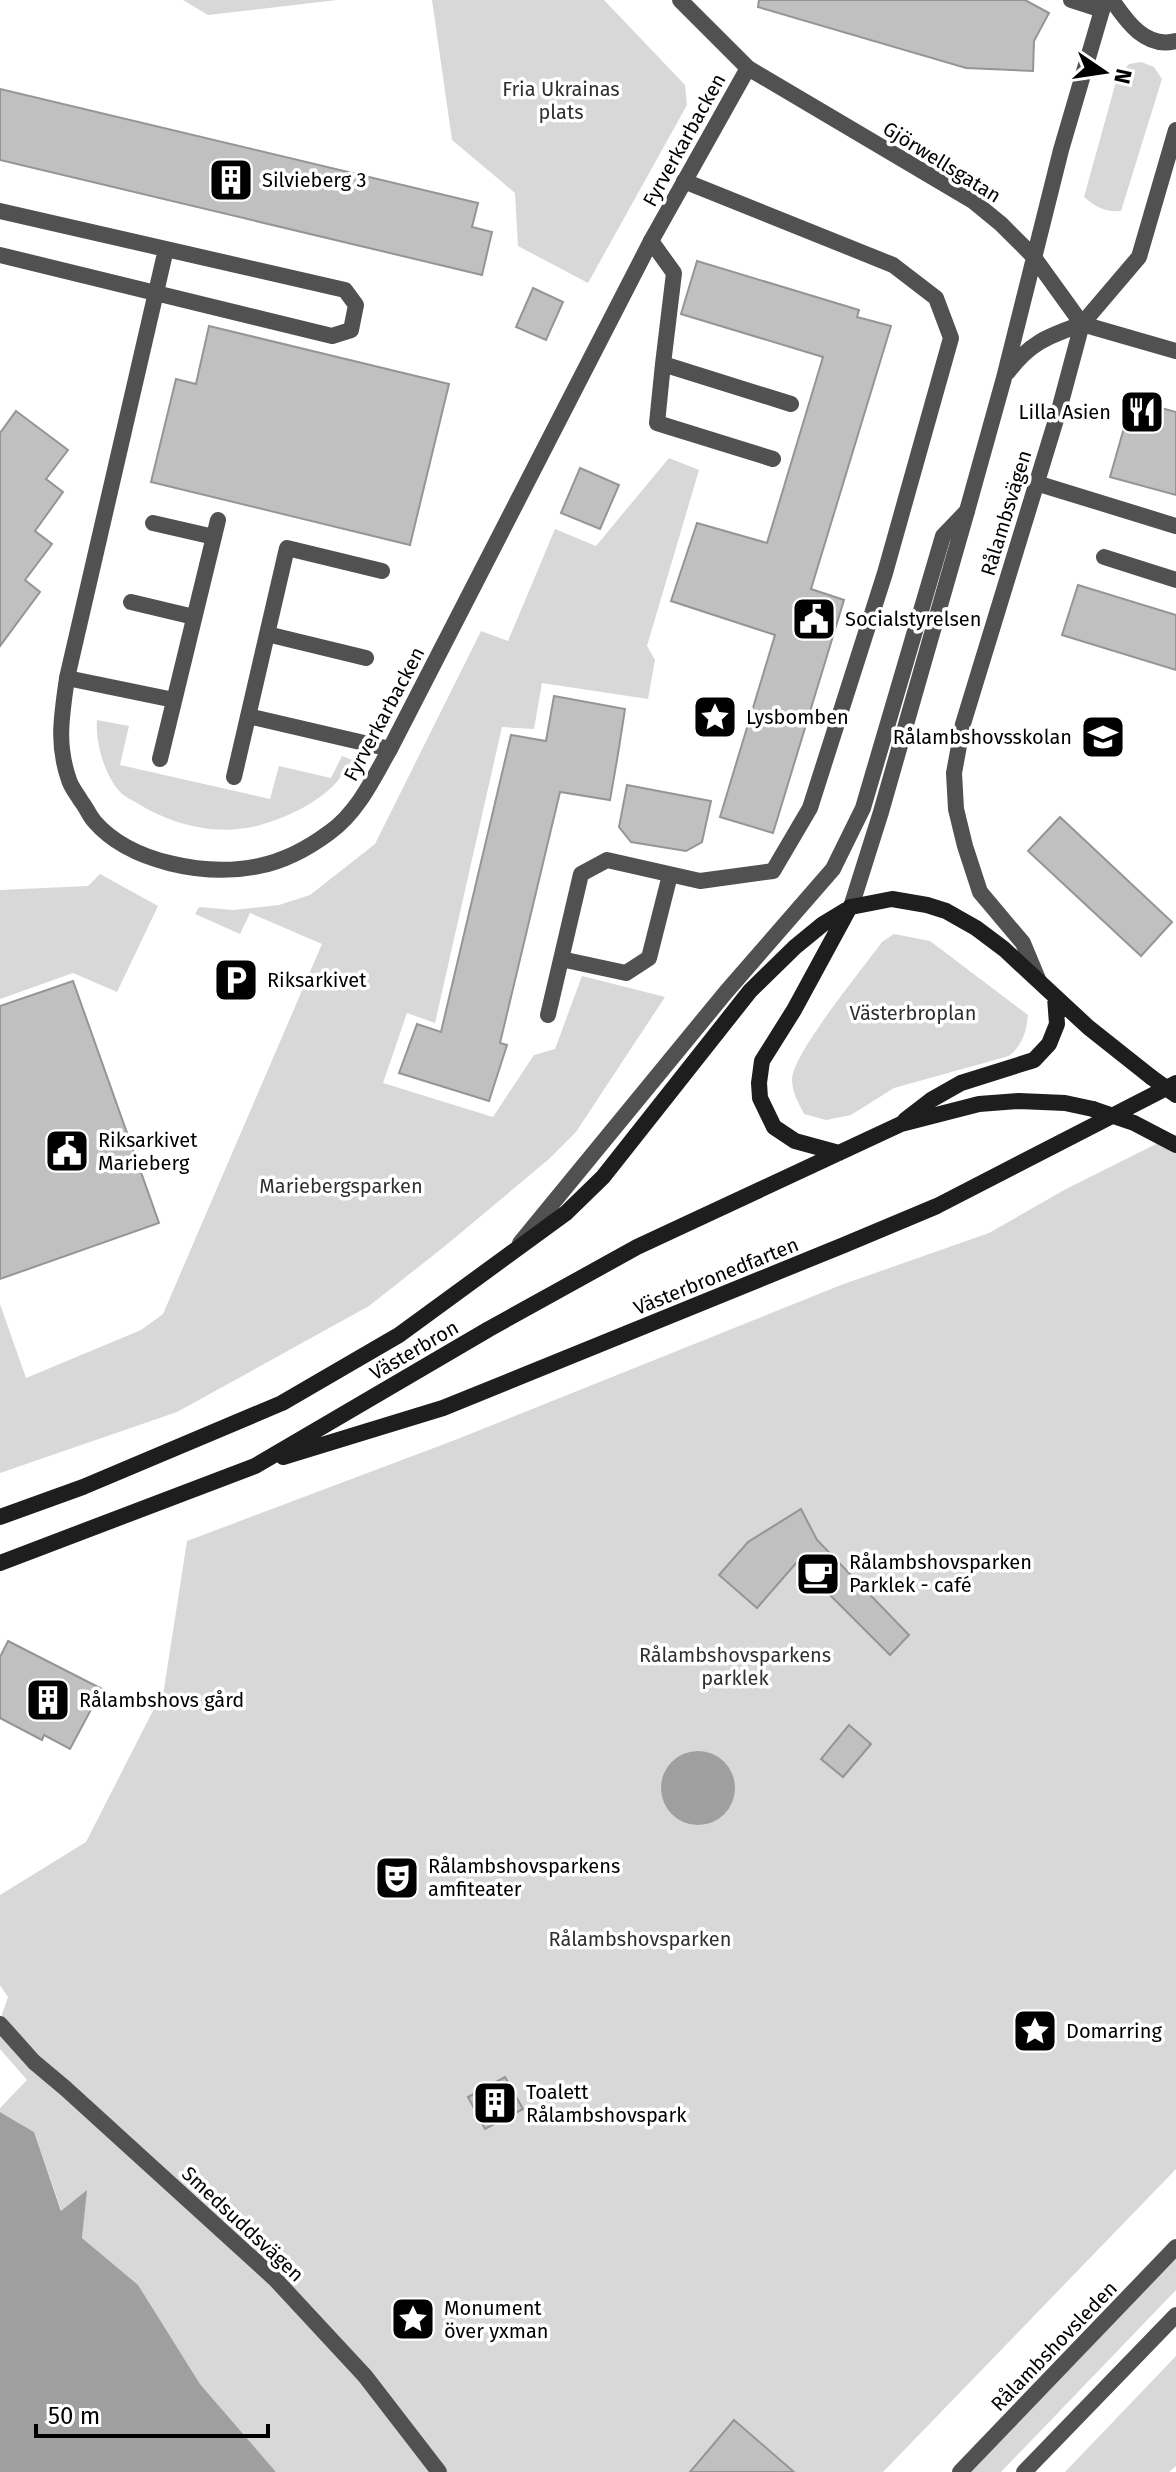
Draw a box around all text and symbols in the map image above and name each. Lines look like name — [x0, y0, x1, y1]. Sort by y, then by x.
north arrow — [1064, 32, 1144, 112]
text: N — [1108, 66, 1138, 87]
street label: Fyrverkarbacken — [638, 69, 730, 211]
park label: Fria Ukrainas plats — [502, 77, 620, 124]
street label: Gjörwellsgatan — [879, 116, 1005, 208]
building icon: Silvieberg 3 — [207, 156, 255, 204]
place label: Silvieberg 3 — [262, 168, 366, 192]
restaurant icon: Lilla Asien — [1118, 388, 1166, 436]
place label: Lilla Asien — [1019, 400, 1111, 424]
street label: Rålambsvägen — [975, 447, 1037, 579]
public building icon: Socialstyrelsen — [790, 595, 838, 643]
place label: Socialstyrelsen — [845, 607, 981, 631]
street label: Fyrverkarbacken — [339, 643, 429, 785]
place icon: Lysbomben — [691, 693, 739, 741]
place label: Lysbomben — [746, 705, 849, 729]
school or university icon: Rålambshovsskolan — [1079, 713, 1127, 761]
place label: Rålambshovsskolan — [893, 725, 1072, 749]
parking icon: Riksarkivet — [212, 956, 260, 1004]
place label: Riksarkivet — [267, 968, 367, 992]
park label: Västerbroplan — [850, 1001, 976, 1025]
public building icon: Riksarkivet Marieberg — [43, 1127, 91, 1175]
place label: Riksarkivet Marieberg — [98, 1128, 198, 1175]
park label: Mariebergsparken — [259, 1174, 423, 1198]
street label: Västerbronedfarten — [630, 1232, 802, 1320]
street label: Västerbron — [365, 1315, 463, 1385]
cafe icon: Rålambshovsparken Parklek - café — [794, 1550, 842, 1598]
place label: Rålambshovsparken Parklek - café — [849, 1550, 1032, 1597]
park label: Rålambshovsparkens parklek — [639, 1643, 831, 1690]
building icon: Rålambshovs gård — [24, 1676, 72, 1724]
place label: Rålambshovs gård — [79, 1688, 244, 1712]
theatre icon: Rålambshovsparkens amfiteater — [373, 1854, 421, 1902]
place label: Rålambshovsparkens amfiteater — [428, 1854, 620, 1901]
park label: Rålambshovsparken — [549, 1927, 731, 1951]
place icon: Domarring — [1011, 2007, 1059, 2055]
place label: Domarring — [1066, 2019, 1162, 2043]
building icon: Toalett Rålambshovspark — [471, 2079, 519, 2127]
place label: Toalett Rålambshovspark — [526, 2080, 687, 2127]
street label: Smedsuddsvägen — [177, 2161, 309, 2287]
street label: Rålambshovsleden — [986, 2276, 1122, 2416]
place icon: Monument över yxman — [389, 2295, 437, 2343]
place label: Monument över yxman — [444, 2296, 549, 2343]
scale bar — [36, 2388, 268, 2438]
text: 50 m — [48, 2402, 100, 2430]

